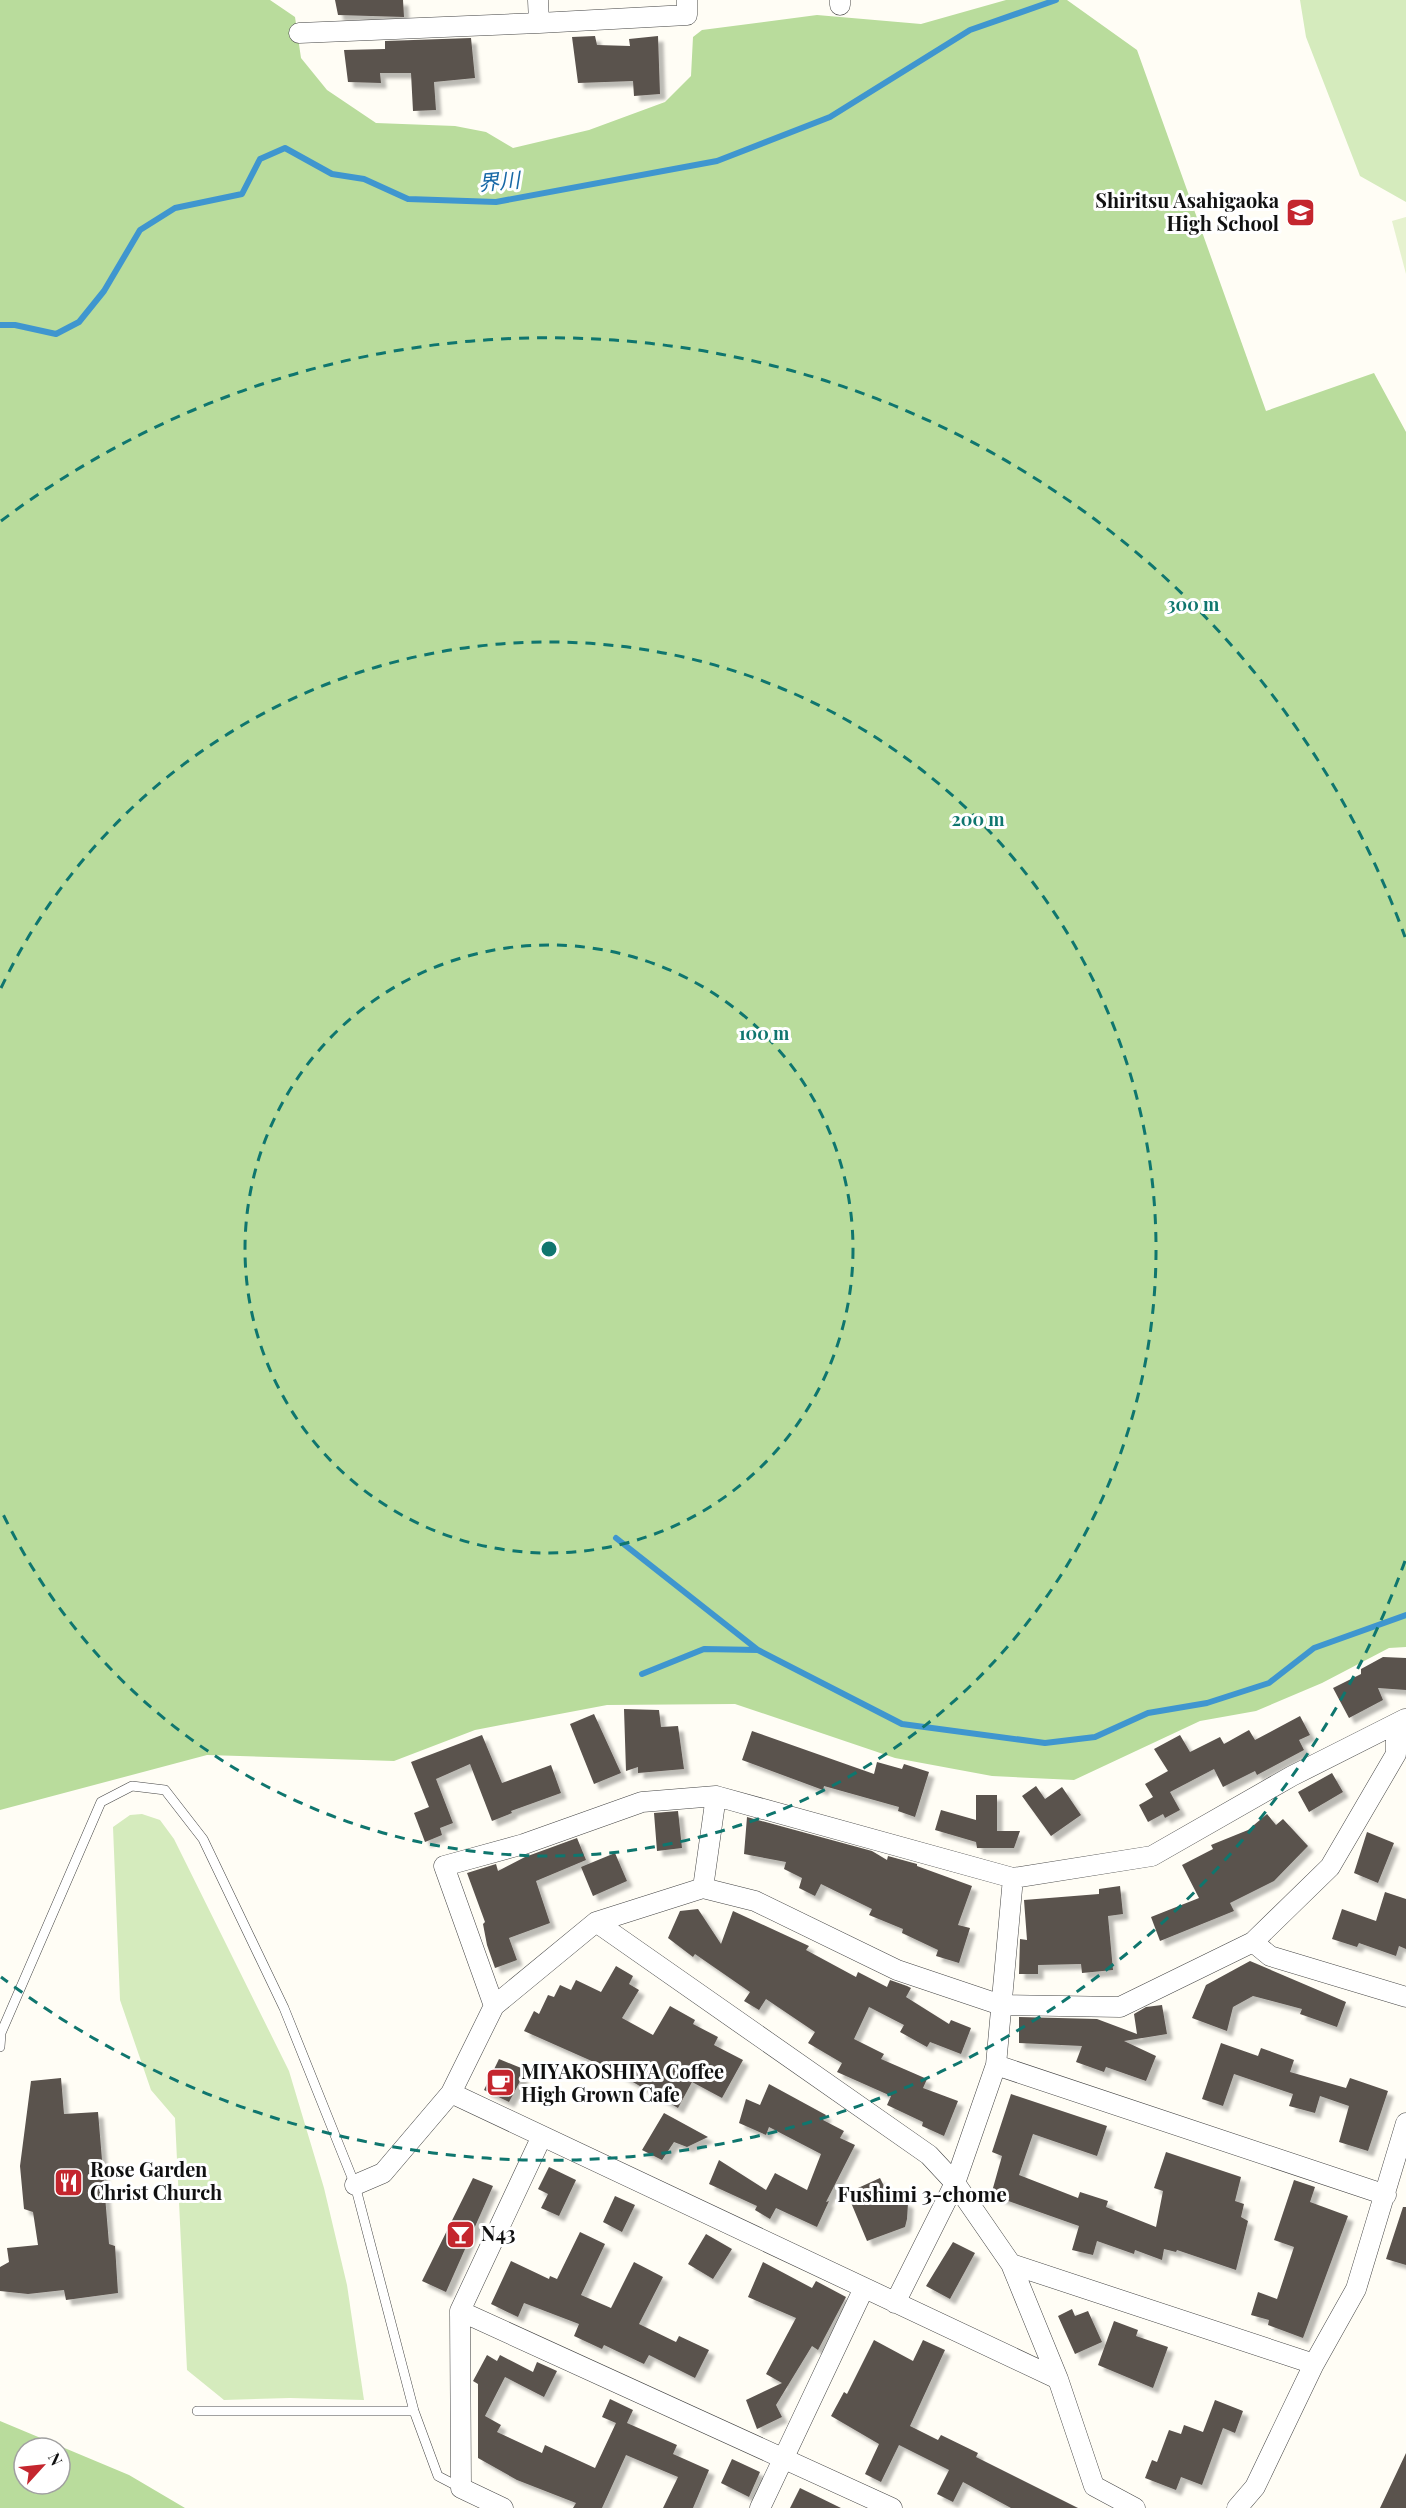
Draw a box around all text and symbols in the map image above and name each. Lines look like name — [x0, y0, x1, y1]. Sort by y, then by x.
water label: 界川 — [477, 164, 523, 196]
place label: Shiritsu Asahigaoka High School — [1095, 186, 1280, 236]
school or university icon: Shiritsu Asahigaoka High School — [1284, 196, 1316, 228]
text: 300 m — [1167, 592, 1220, 616]
text: 200 m — [951, 807, 1005, 831]
text: 100 m — [739, 1021, 790, 1045]
centre of rings — [539, 1239, 559, 1259]
place label: MIYAKOSHIYA Coffee High Grown Cafe — [521, 2057, 724, 2107]
cafe icon: MIYAKOSHIYA Coffee High Grown Cafe — [484, 2067, 516, 2099]
place label: Rose Garden Christ Church — [90, 2155, 222, 2205]
restaurant icon: Rose Garden Christ Church — [53, 2166, 85, 2198]
district label: Fushimi 3-chome — [837, 2179, 1007, 2207]
bar icon: N43 — [444, 2218, 476, 2250]
place label: N43 — [481, 2219, 516, 2246]
north arrow — [12, 2436, 72, 2496]
text: N — [44, 2449, 68, 2469]

